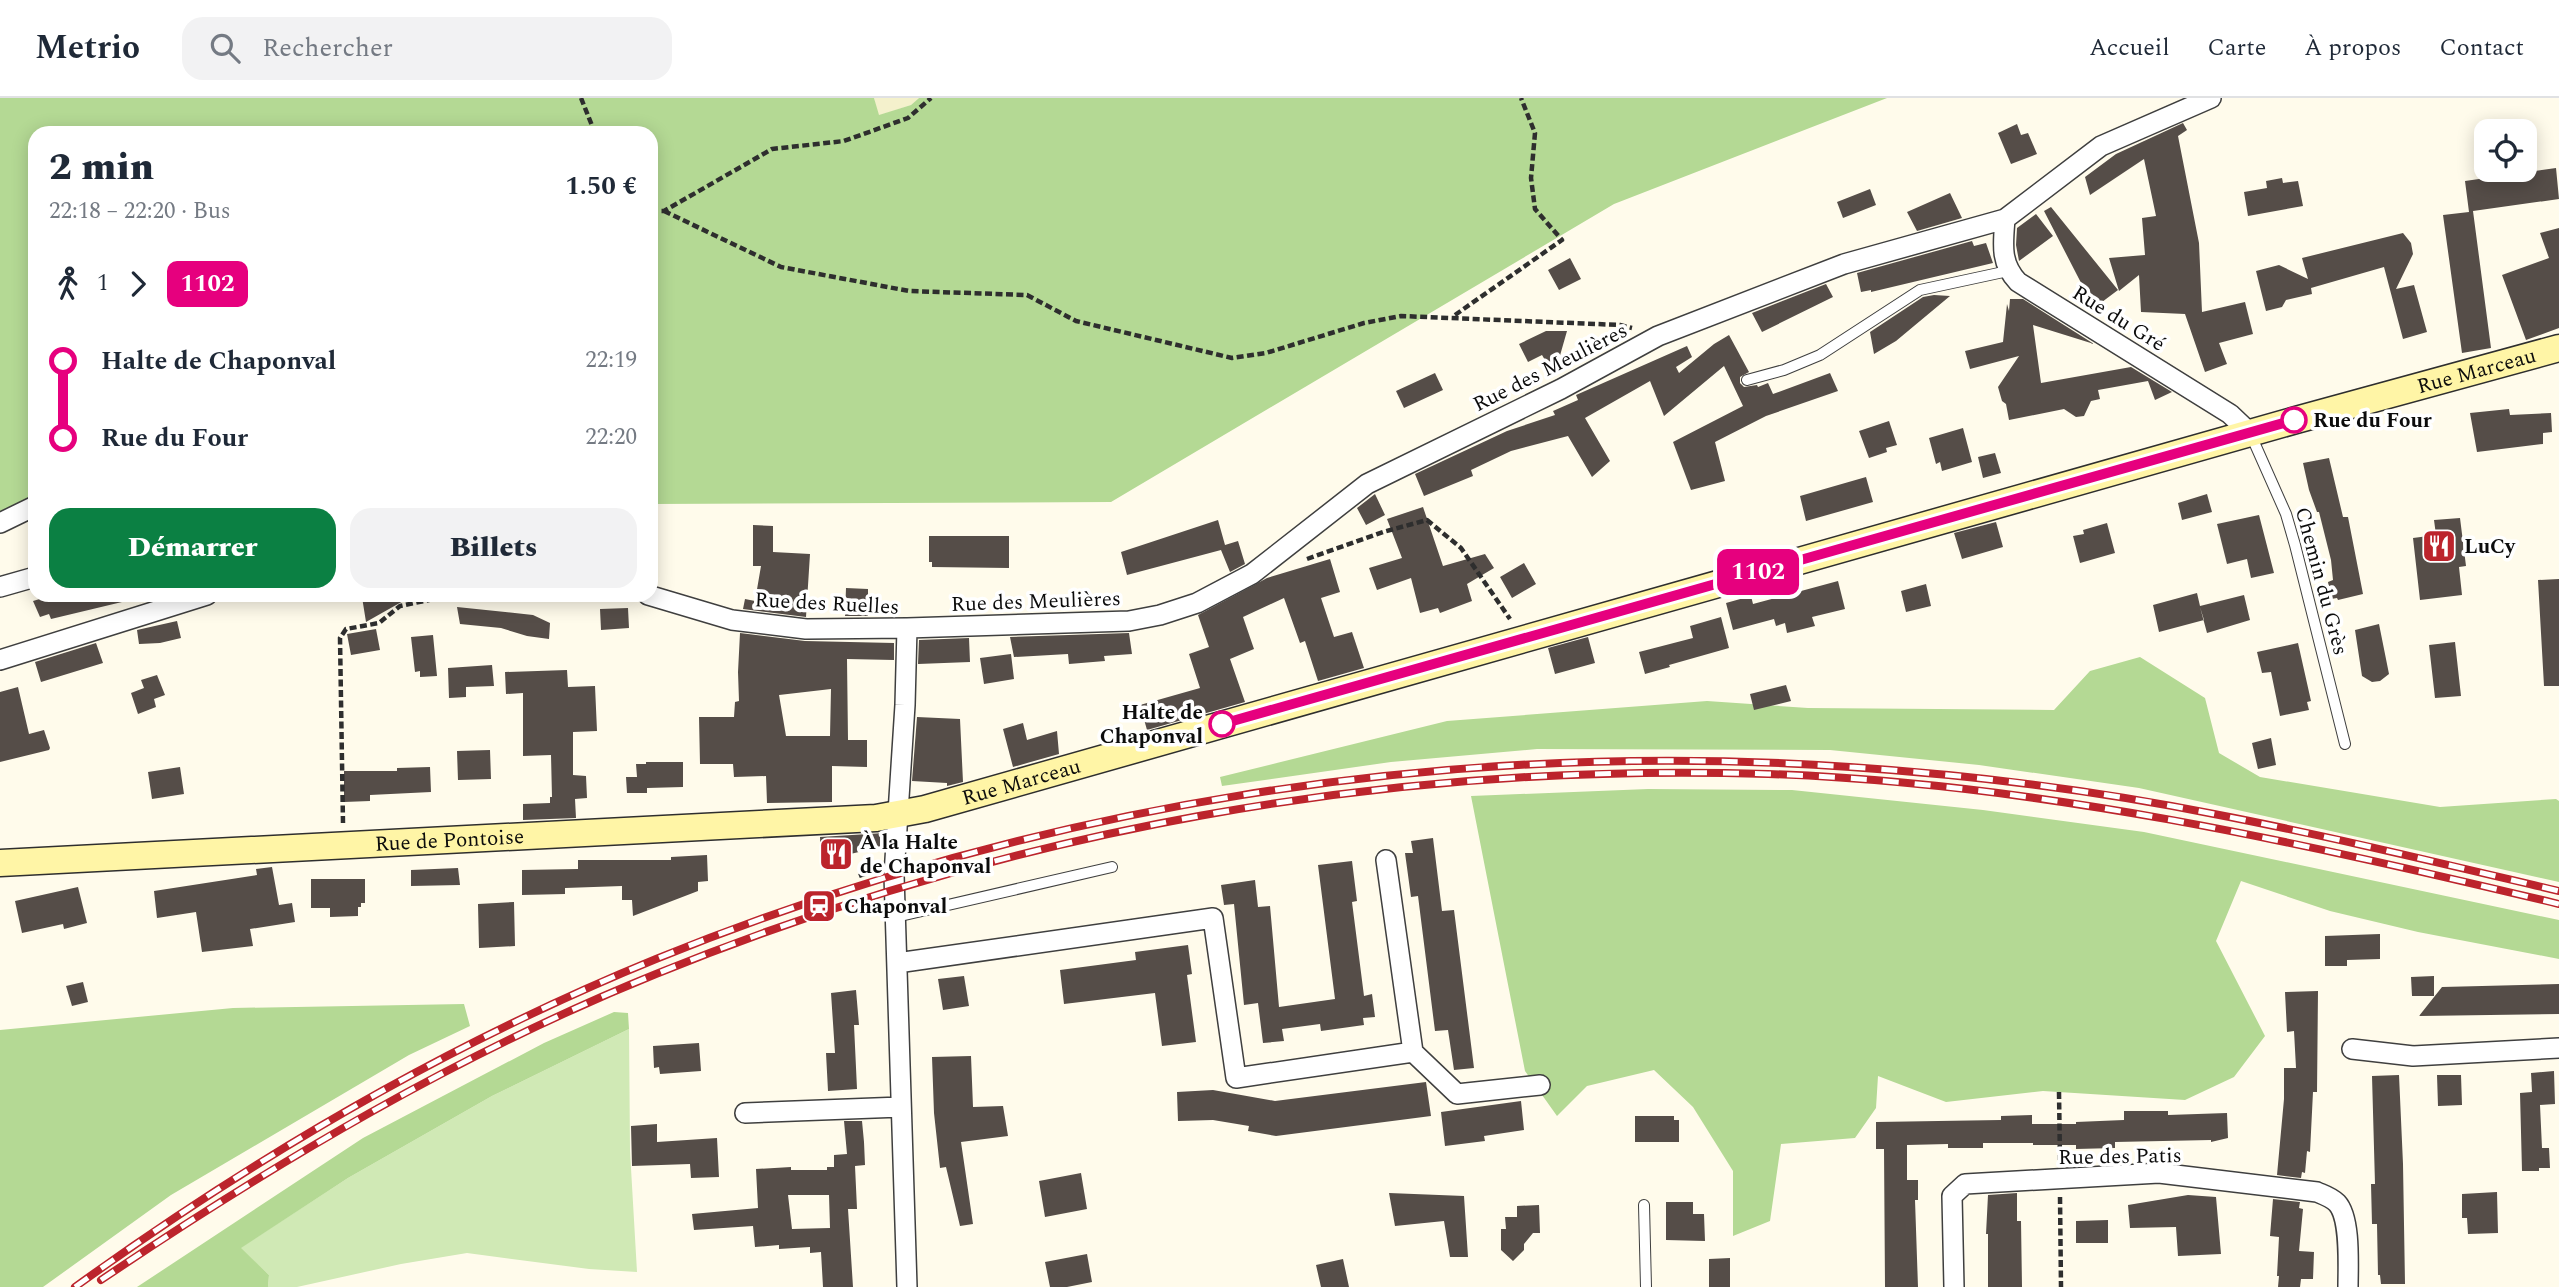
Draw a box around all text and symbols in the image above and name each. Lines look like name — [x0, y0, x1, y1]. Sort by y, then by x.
search box — [182, 17, 672, 80]
text: Metrio — [35, 23, 140, 73]
text: Rechercher — [262, 28, 393, 68]
icon: search — [206, 29, 244, 67]
text: Accueil — [2089, 30, 2169, 66]
text: Carte — [2207, 30, 2266, 66]
text: À propos — [2304, 30, 2401, 66]
text: Contact — [2439, 30, 2524, 66]
map controls — [2474, 119, 2537, 182]
button: locate — [2474, 119, 2537, 182]
text: 2 min — [49, 139, 154, 197]
text: 1.50 € — [565, 166, 637, 206]
text: 22:18 – 22:20 · Bus — [49, 194, 231, 229]
icon: walk — [49, 265, 87, 303]
icon: forward — [119, 265, 157, 303]
text: 1 — [97, 266, 109, 301]
text: 1102 — [181, 266, 234, 302]
street label: Rue du Gré — [2066, 278, 2171, 360]
street label: Rue des Meulières — [1468, 315, 1633, 421]
street label: Rue Marceau — [2413, 340, 2540, 403]
text: Halte de Chaponval — [101, 341, 336, 381]
text: 22:19 — [585, 343, 637, 378]
place label: Rue du Four — [2313, 405, 2432, 437]
marker: Rue du Four — [2281, 407, 2307, 433]
text: Rue du Four — [101, 418, 248, 458]
text: 22:20 — [585, 420, 637, 455]
street label: Chemin du Grès — [2286, 504, 2356, 659]
button: Démarrer — [49, 508, 336, 588]
button: Billets — [350, 508, 637, 588]
restaurant icon: LuCy — [2420, 527, 2458, 565]
place label: LuCy — [2464, 531, 2516, 563]
line badge: 1102 — [1709, 549, 1807, 595]
text: 1102 — [1731, 554, 1785, 590]
street label: Rue des Meulières — [951, 583, 1121, 621]
street label: Rue des Ruelles — [754, 584, 900, 624]
place label: Halte de Chaponval — [1100, 697, 1203, 753]
marker: Halte de Chaponval — [1209, 711, 1235, 737]
street label: Rue Marceau — [958, 751, 1085, 815]
street label: Rue de Pontoise — [374, 821, 525, 861]
place label: À la Halte de Chaponval — [860, 827, 991, 883]
restaurant icon: À la Halte de Chaponval — [817, 835, 855, 873]
station icon: Chaponval — [800, 887, 838, 925]
place label: Chaponval — [844, 891, 947, 923]
street label: Rue des Patis — [2058, 1140, 2182, 1174]

